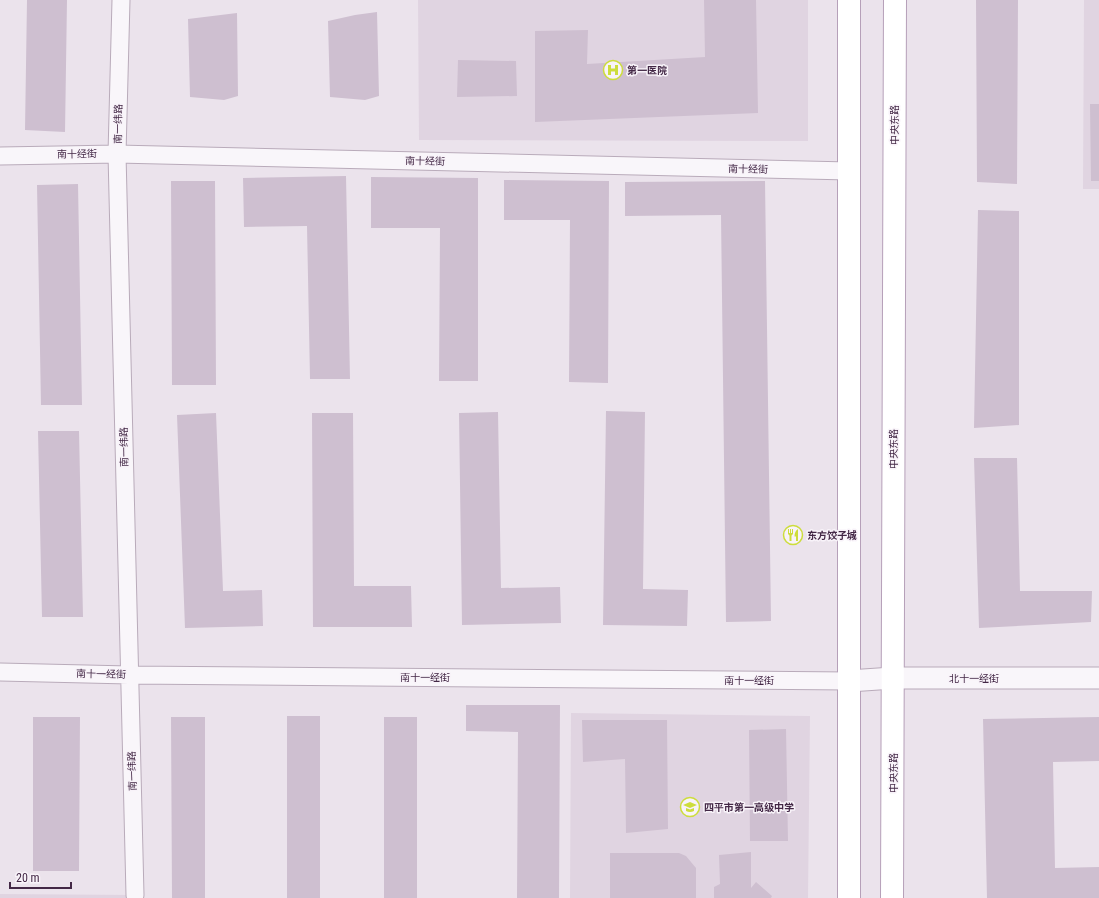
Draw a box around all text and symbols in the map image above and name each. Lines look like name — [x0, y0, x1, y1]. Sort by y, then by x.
hospital icon: 第一医院 — [602, 59, 624, 81]
place label: 第一医院 — [627, 65, 667, 76]
street label: 南一纬路 — [112, 104, 124, 144]
street label: 中央东路 — [889, 105, 900, 145]
street label: 南十经街 — [57, 148, 97, 160]
street label: 南十经街 — [405, 155, 445, 167]
street label: 南十经街 — [728, 163, 768, 175]
street label: 南一纬路 — [118, 427, 130, 467]
street label: 中央东路 — [888, 429, 899, 469]
restaurant icon: 东方饺子城 — [782, 524, 804, 546]
place label: 东方饺子城 — [807, 529, 857, 541]
street label: 南十一经街 — [76, 668, 126, 680]
street label: 南十一经街 — [400, 672, 450, 683]
street label: 北十一经街 — [949, 673, 999, 684]
street label: 南十一经街 — [724, 675, 774, 686]
street label: 南一纬路 — [126, 751, 138, 791]
street label: 中央东路 — [888, 753, 899, 793]
school or university icon: 四平市第一高级中学 — [679, 796, 701, 818]
place label: 四平市第一高级中学 — [704, 802, 794, 813]
scale bar — [10, 864, 71, 890]
text: 20 m — [16, 871, 40, 885]

